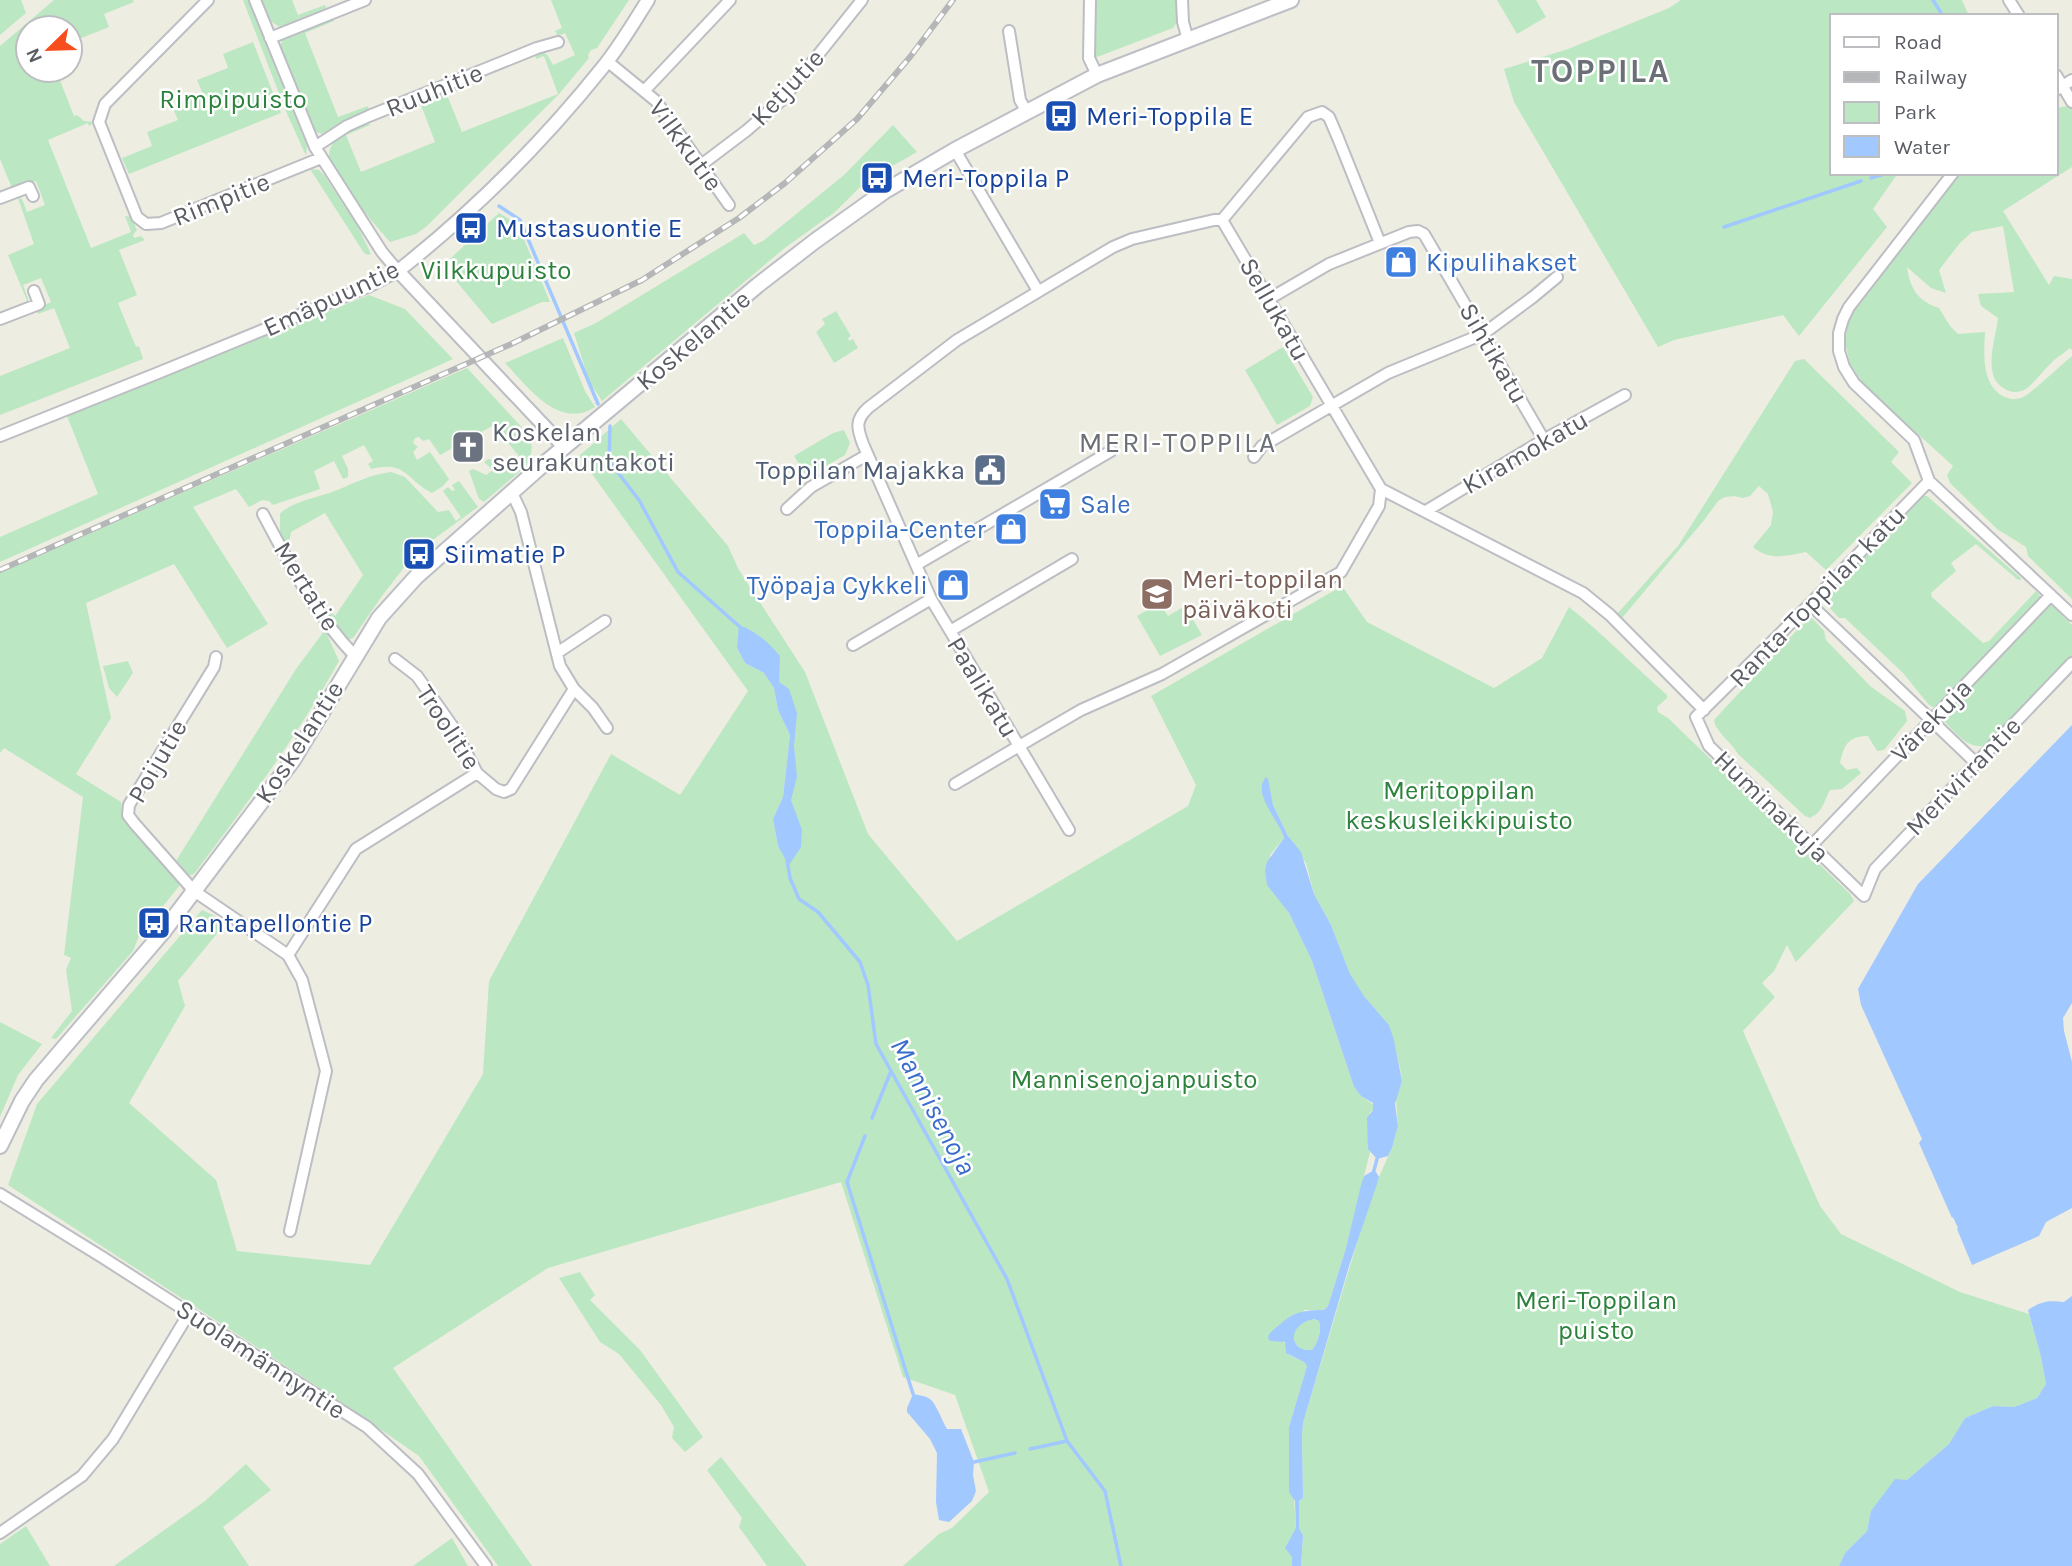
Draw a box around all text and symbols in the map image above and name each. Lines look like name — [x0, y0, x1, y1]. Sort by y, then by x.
north arrow — [14, 14, 84, 84]
legend — [1830, 14, 2058, 175]
text: Road — [1894, 30, 1942, 54]
street label: Ketjutie — [744, 43, 831, 132]
text: N — [21, 45, 47, 66]
district label: TOPPILA — [1531, 52, 1671, 90]
street label: Ruuhitie — [381, 57, 487, 124]
text: Railway — [1894, 65, 1967, 89]
park label: Rimpipuisto — [159, 84, 307, 115]
street label: Vilkkutie — [642, 93, 729, 197]
bus stop icon: Meri-Toppila E — [1042, 97, 1080, 135]
text: Park — [1894, 100, 1937, 124]
place label: Meri-Toppila E — [1086, 101, 1253, 132]
text: Water — [1894, 135, 1950, 159]
bus stop icon: Meri-Toppila P — [858, 159, 896, 197]
place label: Meri-Toppila P — [902, 163, 1069, 194]
street label: Rimpitie — [168, 166, 274, 233]
bus stop icon: Mustasuontie E — [452, 209, 490, 247]
place label: Mustasuontie E — [496, 213, 683, 244]
shop icon: Kipulihakset — [1382, 243, 1420, 281]
place label: Kipulihakset — [1426, 247, 1577, 278]
street label: Sellukatu — [1233, 252, 1316, 366]
street label: Emäpuuntie — [258, 253, 404, 343]
park label: Vilkkupuisto — [420, 255, 572, 286]
street label: Koskelantie — [630, 284, 757, 397]
street label: Sihtikatu — [1452, 297, 1535, 409]
street label: Kiramokatu — [1457, 404, 1594, 501]
place label: Koskelan seurakuntakoti — [492, 417, 675, 478]
district label: MERI-TOPPILA — [1079, 426, 1277, 459]
church icon: Koskelan seurakuntakoti — [449, 428, 487, 466]
public building icon: Toppilan Majakka — [971, 451, 1009, 489]
place label: Toppilan Majakka — [756, 455, 965, 486]
supermarket icon: Sale — [1036, 485, 1074, 523]
place label: Sale — [1080, 489, 1131, 520]
street label: Ranta-Toppilan katu — [1723, 499, 1912, 694]
shop icon: Toppila-Center — [992, 510, 1030, 548]
place label: Toppila-Center — [815, 514, 987, 545]
bus stop icon: Siimatie P — [400, 535, 438, 573]
street label: Mertatie — [267, 536, 346, 637]
place label: Siimatie P — [444, 539, 565, 570]
place label: Meri-toppilan päiväkoti — [1182, 564, 1343, 625]
shop icon: Työpaja Cykkeli — [934, 566, 972, 604]
place label: Työpaja Cykkeli — [747, 570, 928, 601]
school or university icon: Meri-toppilan päiväkoti — [1138, 575, 1176, 613]
street label: Paalikatu — [940, 631, 1025, 743]
street label: Värekuja — [1884, 672, 1979, 768]
street label: Koskelantie — [248, 675, 351, 809]
street label: Troolitie — [410, 679, 487, 775]
street label: Merivirrantie — [1899, 711, 2028, 842]
street label: Poijutie — [121, 714, 194, 808]
street label: Huminakuja — [1708, 744, 1836, 869]
park label: Meritoppilan keskusleikkipuisto — [1345, 775, 1573, 836]
bus stop icon: Rantapellontie P — [135, 904, 173, 942]
place label: Rantapellontie P — [178, 908, 372, 939]
water label: Mannisenoja — [884, 1032, 983, 1180]
park label: Mannisenojanpuisto — [1011, 1064, 1257, 1095]
park label: Meri-Toppilan puisto — [1515, 1285, 1677, 1346]
street label: Suolamännyntie — [170, 1293, 351, 1426]

